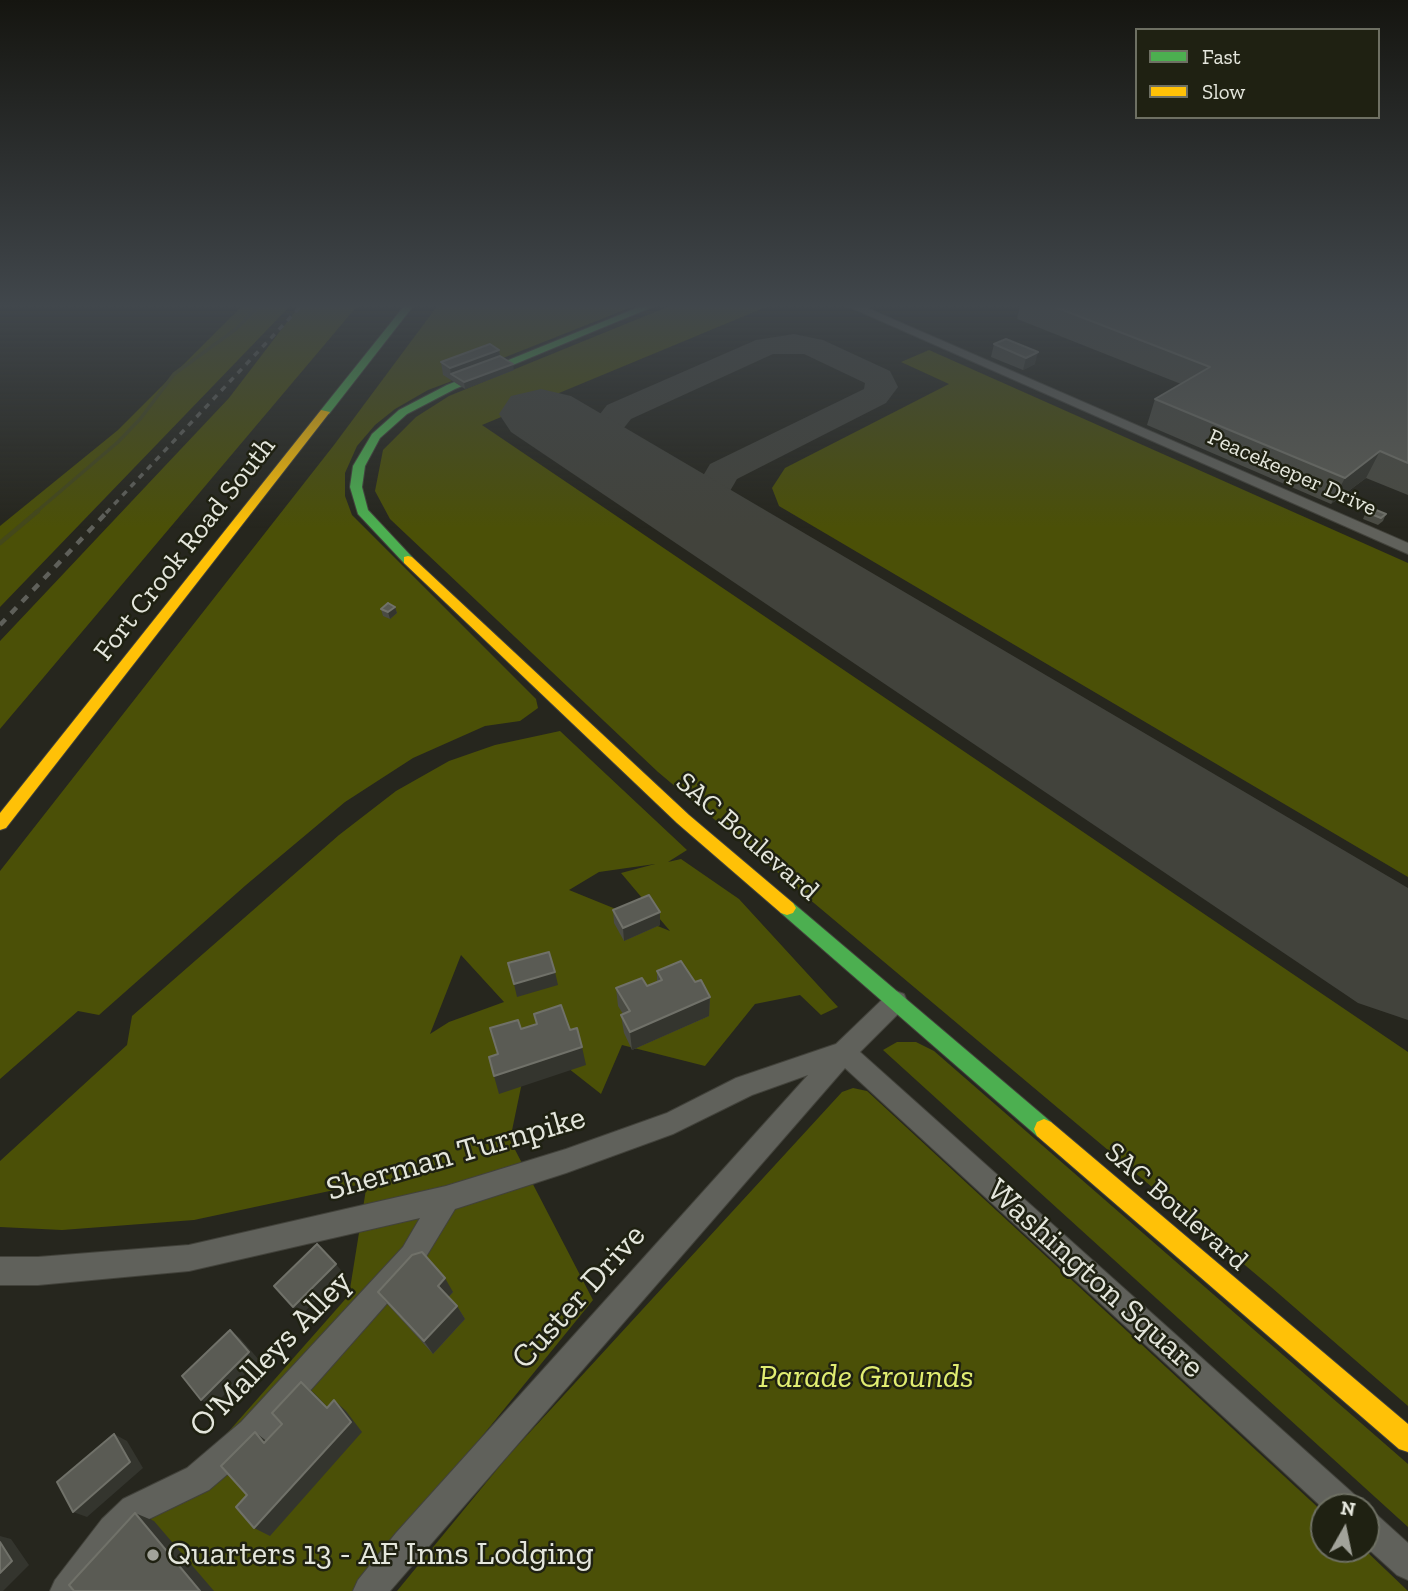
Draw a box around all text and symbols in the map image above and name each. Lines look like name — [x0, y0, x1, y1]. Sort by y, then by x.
legend — [1135, 28, 1380, 119]
text: Fast — [1202, 44, 1241, 69]
text: Slow — [1202, 79, 1245, 104]
street label: Peacekeeper Drive — [1203, 423, 1381, 523]
street label: Fort Crook Road South — [87, 430, 283, 668]
street label: SAC Boulevard — [669, 766, 825, 908]
street label: Sherman Turnpike — [322, 1098, 590, 1210]
street label: SAC Boulevard — [1098, 1136, 1254, 1278]
street label: Washington Square — [978, 1171, 1212, 1387]
street label: Custer Drive — [504, 1216, 654, 1378]
street label: O'Malleys Alley — [182, 1262, 360, 1446]
park label: Parade Grounds — [758, 1358, 974, 1398]
north arrow — [1310, 1493, 1380, 1563]
text: N — [1339, 1496, 1357, 1521]
place label: Quarters 13 - AF Inns Lodging — [167, 1535, 593, 1575]
marker: Quarters 13 - AF Inns Lodging — [145, 1547, 161, 1563]

